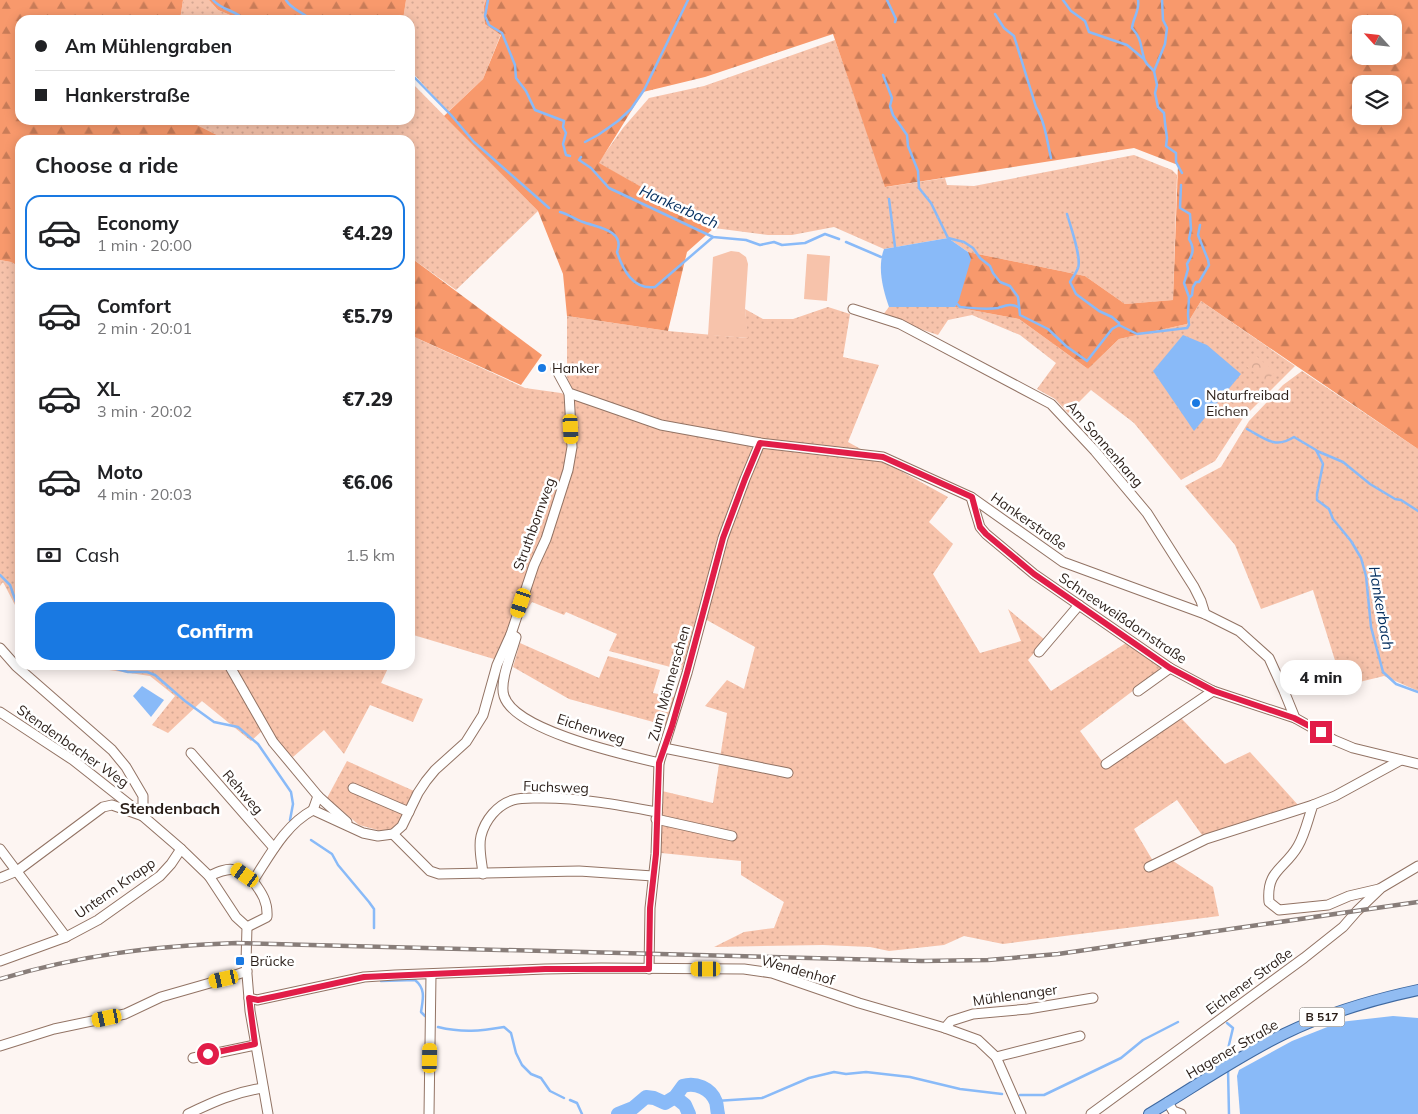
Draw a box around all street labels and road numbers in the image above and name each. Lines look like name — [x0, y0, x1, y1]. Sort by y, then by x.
street label: Am Sonnenhang — [1063, 397, 1147, 491]
street label: Struthbornweg — [509, 475, 559, 573]
street label: Hankerstraße — [988, 488, 1070, 554]
street label: Schneeweißdornstraße — [1056, 568, 1190, 668]
street label: Zum Möhnerschen — [644, 623, 694, 743]
street label: Stendenbacher Weg — [14, 701, 132, 791]
street label: Eichenweg — [555, 710, 627, 748]
street label: Rehweg — [219, 766, 267, 818]
street label: Fuchsweg — [523, 777, 589, 797]
street label: Unterm Knapp — [71, 854, 159, 922]
street label: Eichener Straße — [1202, 944, 1296, 1018]
street label: Wendenhof — [759, 951, 837, 989]
street label: Mühlenanger — [972, 980, 1059, 1010]
road number: B 517 — [1300, 1008, 1344, 1026]
street label: Hagener Straße — [1183, 1015, 1281, 1083]

